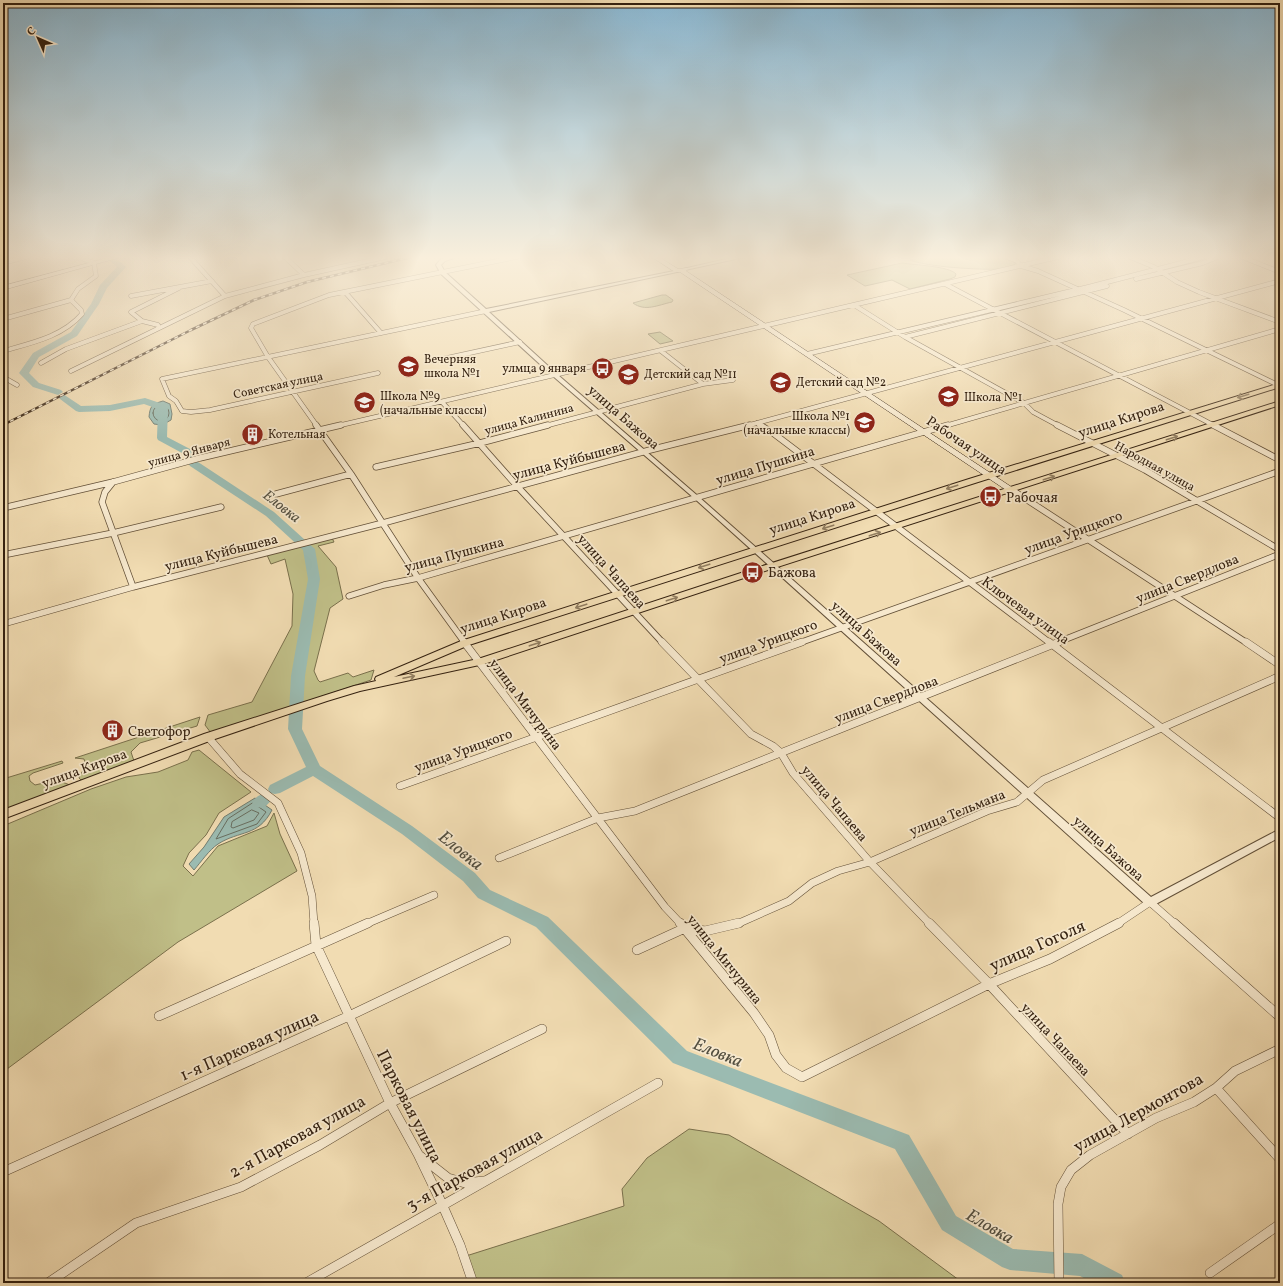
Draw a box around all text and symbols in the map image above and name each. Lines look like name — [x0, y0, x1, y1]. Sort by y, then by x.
north arrow — [18, 18, 58, 58]
text: С — [24, 24, 40, 40]
place label: Вечерняя школа №1 — [424, 352, 480, 382]
school or university icon: Вечерняя школа №1 — [395, 353, 421, 379]
bus stop icon: улмца 9 января — [589, 355, 615, 381]
place label: улмца 9 января — [502, 361, 586, 377]
school or university icon: Детский сад №11 — [615, 361, 641, 387]
place label: Детский сад №11 — [644, 367, 737, 383]
street label: Советская улица — [232, 369, 325, 403]
school or university icon: Детский сад №2 — [767, 369, 793, 395]
place label: Детский сад №2 — [796, 375, 886, 391]
street label: улица Бажова — [583, 382, 663, 455]
school or university icon: Школа №1 — [935, 384, 961, 410]
place label: Школа №9 (начальные классы) — [380, 389, 487, 419]
school or university icon: Школа №9 (начальные классы) — [352, 390, 378, 416]
place label: Школа №1 — [964, 390, 1022, 406]
one-way arrow — [1236, 393, 1249, 400]
street label: улица Кирова — [1076, 398, 1167, 443]
street label: улица Калинина — [483, 400, 576, 440]
place label: Школа №1 (начальные классы) — [743, 409, 851, 439]
school or university icon: Школа №1 (начальные классы) — [852, 410, 878, 436]
street label: Рабочая улица — [922, 412, 1010, 480]
building icon: Котельная — [239, 421, 265, 447]
place label: Котельная — [268, 427, 326, 443]
street label: улица 9 Января — [147, 434, 232, 472]
one-way arrow — [1166, 434, 1179, 441]
street label: улица Куйбышева — [511, 437, 628, 486]
street label: Народная улица — [1111, 438, 1198, 496]
street label: улица Пушкина — [714, 442, 817, 490]
one-way arrow — [1042, 474, 1055, 481]
one-way arrow — [946, 484, 959, 491]
bus stop icon: Рабочая — [977, 484, 1003, 510]
water label: Еловка — [258, 486, 304, 529]
place label: Рабочая — [1006, 489, 1058, 508]
street label: улица Кирова — [767, 495, 858, 540]
street label: улица Урицкого — [1022, 507, 1125, 560]
one-way arrow — [822, 524, 835, 531]
street label: улица Куйбышева — [163, 530, 280, 577]
one-way arrow — [869, 530, 882, 537]
street label: улица Чапаева — [572, 531, 650, 613]
street label: улица Пушкина — [402, 533, 506, 578]
street label: улица Свердлова — [1133, 550, 1242, 609]
bus stop icon: Бажова — [740, 559, 766, 585]
one-way arrow — [698, 563, 711, 570]
place label: Бажова — [768, 564, 816, 583]
street label: Ключевая улица — [977, 573, 1073, 650]
street label: улица Кирова — [458, 594, 549, 639]
one-way arrow — [665, 595, 678, 602]
street label: улица Бажова — [826, 597, 906, 671]
one-way arrow — [575, 602, 587, 610]
street label: улица Урицкого — [717, 616, 820, 669]
one-way arrow — [528, 640, 541, 647]
street label: улица Мичурина — [484, 655, 566, 755]
street label: улица Свердлова — [832, 672, 941, 729]
one-way arrow — [402, 673, 415, 681]
building icon: Светофор — [100, 718, 126, 744]
place label: Светофор — [128, 723, 191, 742]
street label: улица Урицкого — [412, 725, 515, 778]
street label: улица Кирова — [39, 745, 130, 794]
street label: улица Чапаева — [796, 762, 871, 846]
street label: улица Тельмана — [907, 785, 1008, 841]
street label: улица Бажова — [1068, 812, 1148, 886]
water label: Еловка — [432, 825, 488, 877]
street label: улица Мичурина — [682, 911, 766, 1009]
street label: улица Гоголя — [986, 915, 1089, 978]
street label: улица Чапаева — [1016, 999, 1094, 1081]
street label: 1-я Парковая улица — [177, 1005, 323, 1087]
water label: Еловка — [689, 1032, 746, 1075]
street label: Парковая улица — [370, 1046, 447, 1167]
street label: улица Лермонтова — [1070, 1068, 1208, 1159]
street label: 2-я Парковая улица — [225, 1090, 370, 1184]
street label: 3-я Парковая улица — [402, 1123, 547, 1217]
water label: Еловка — [961, 1204, 1018, 1251]

